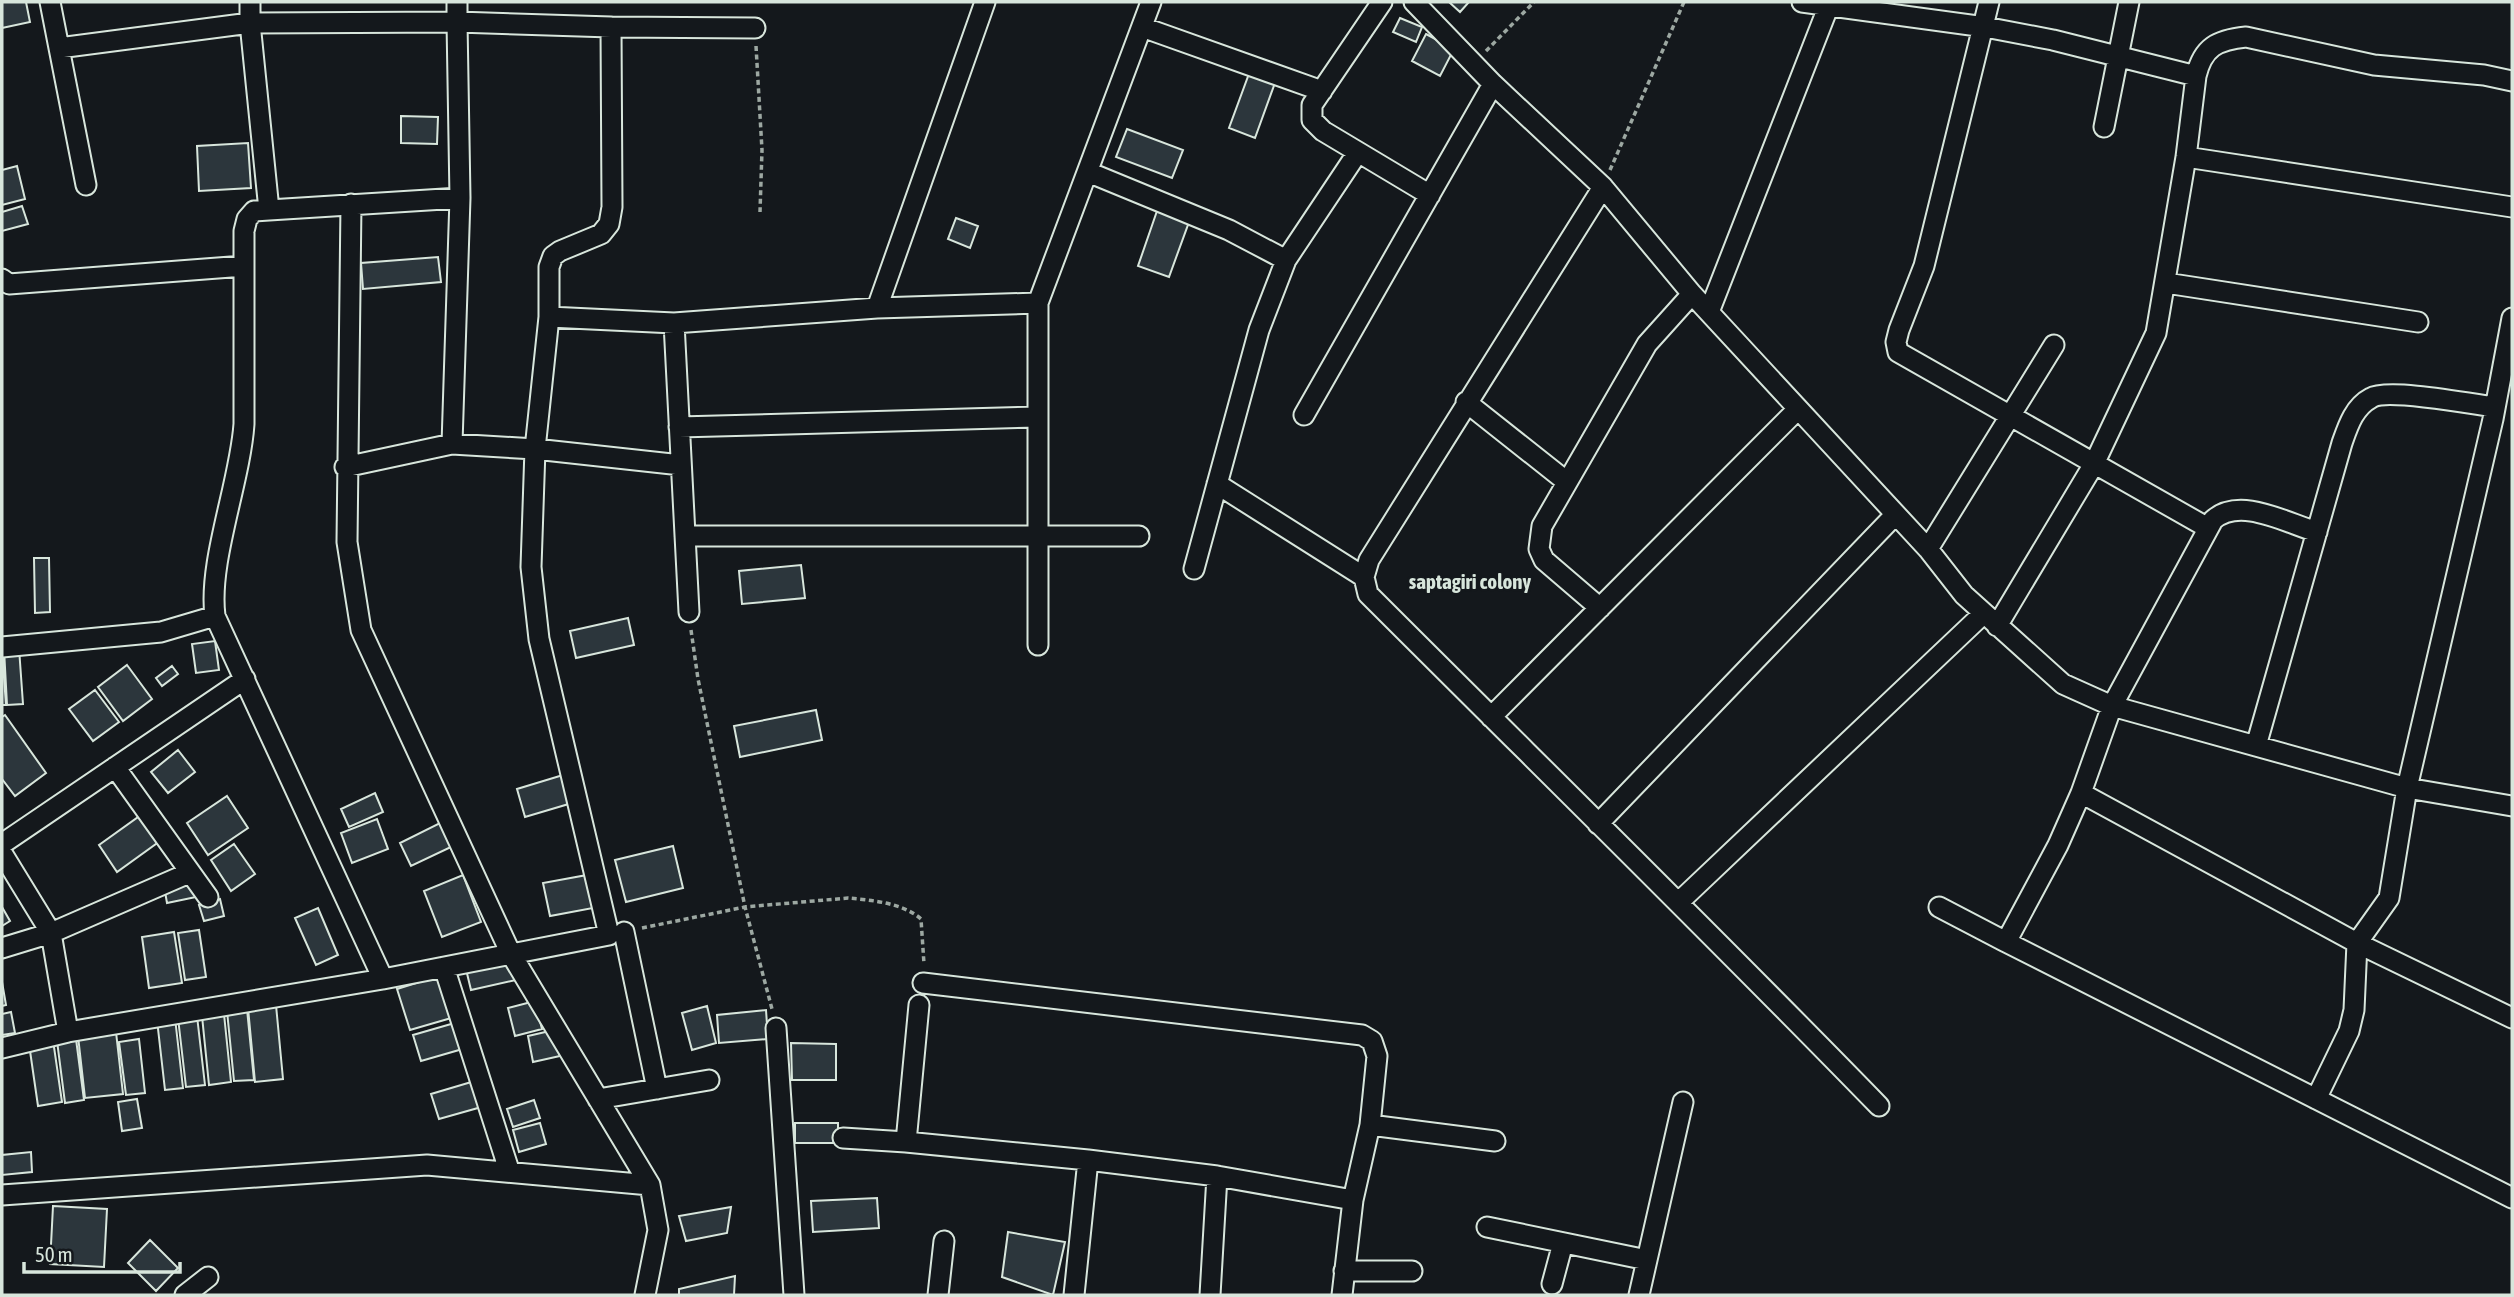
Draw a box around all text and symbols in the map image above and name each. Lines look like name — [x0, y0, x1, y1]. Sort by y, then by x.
district label: saptagiri colony — [1409, 569, 1532, 593]
scale bar — [24, 1230, 180, 1274]
text: 50 m — [35, 1242, 73, 1266]

